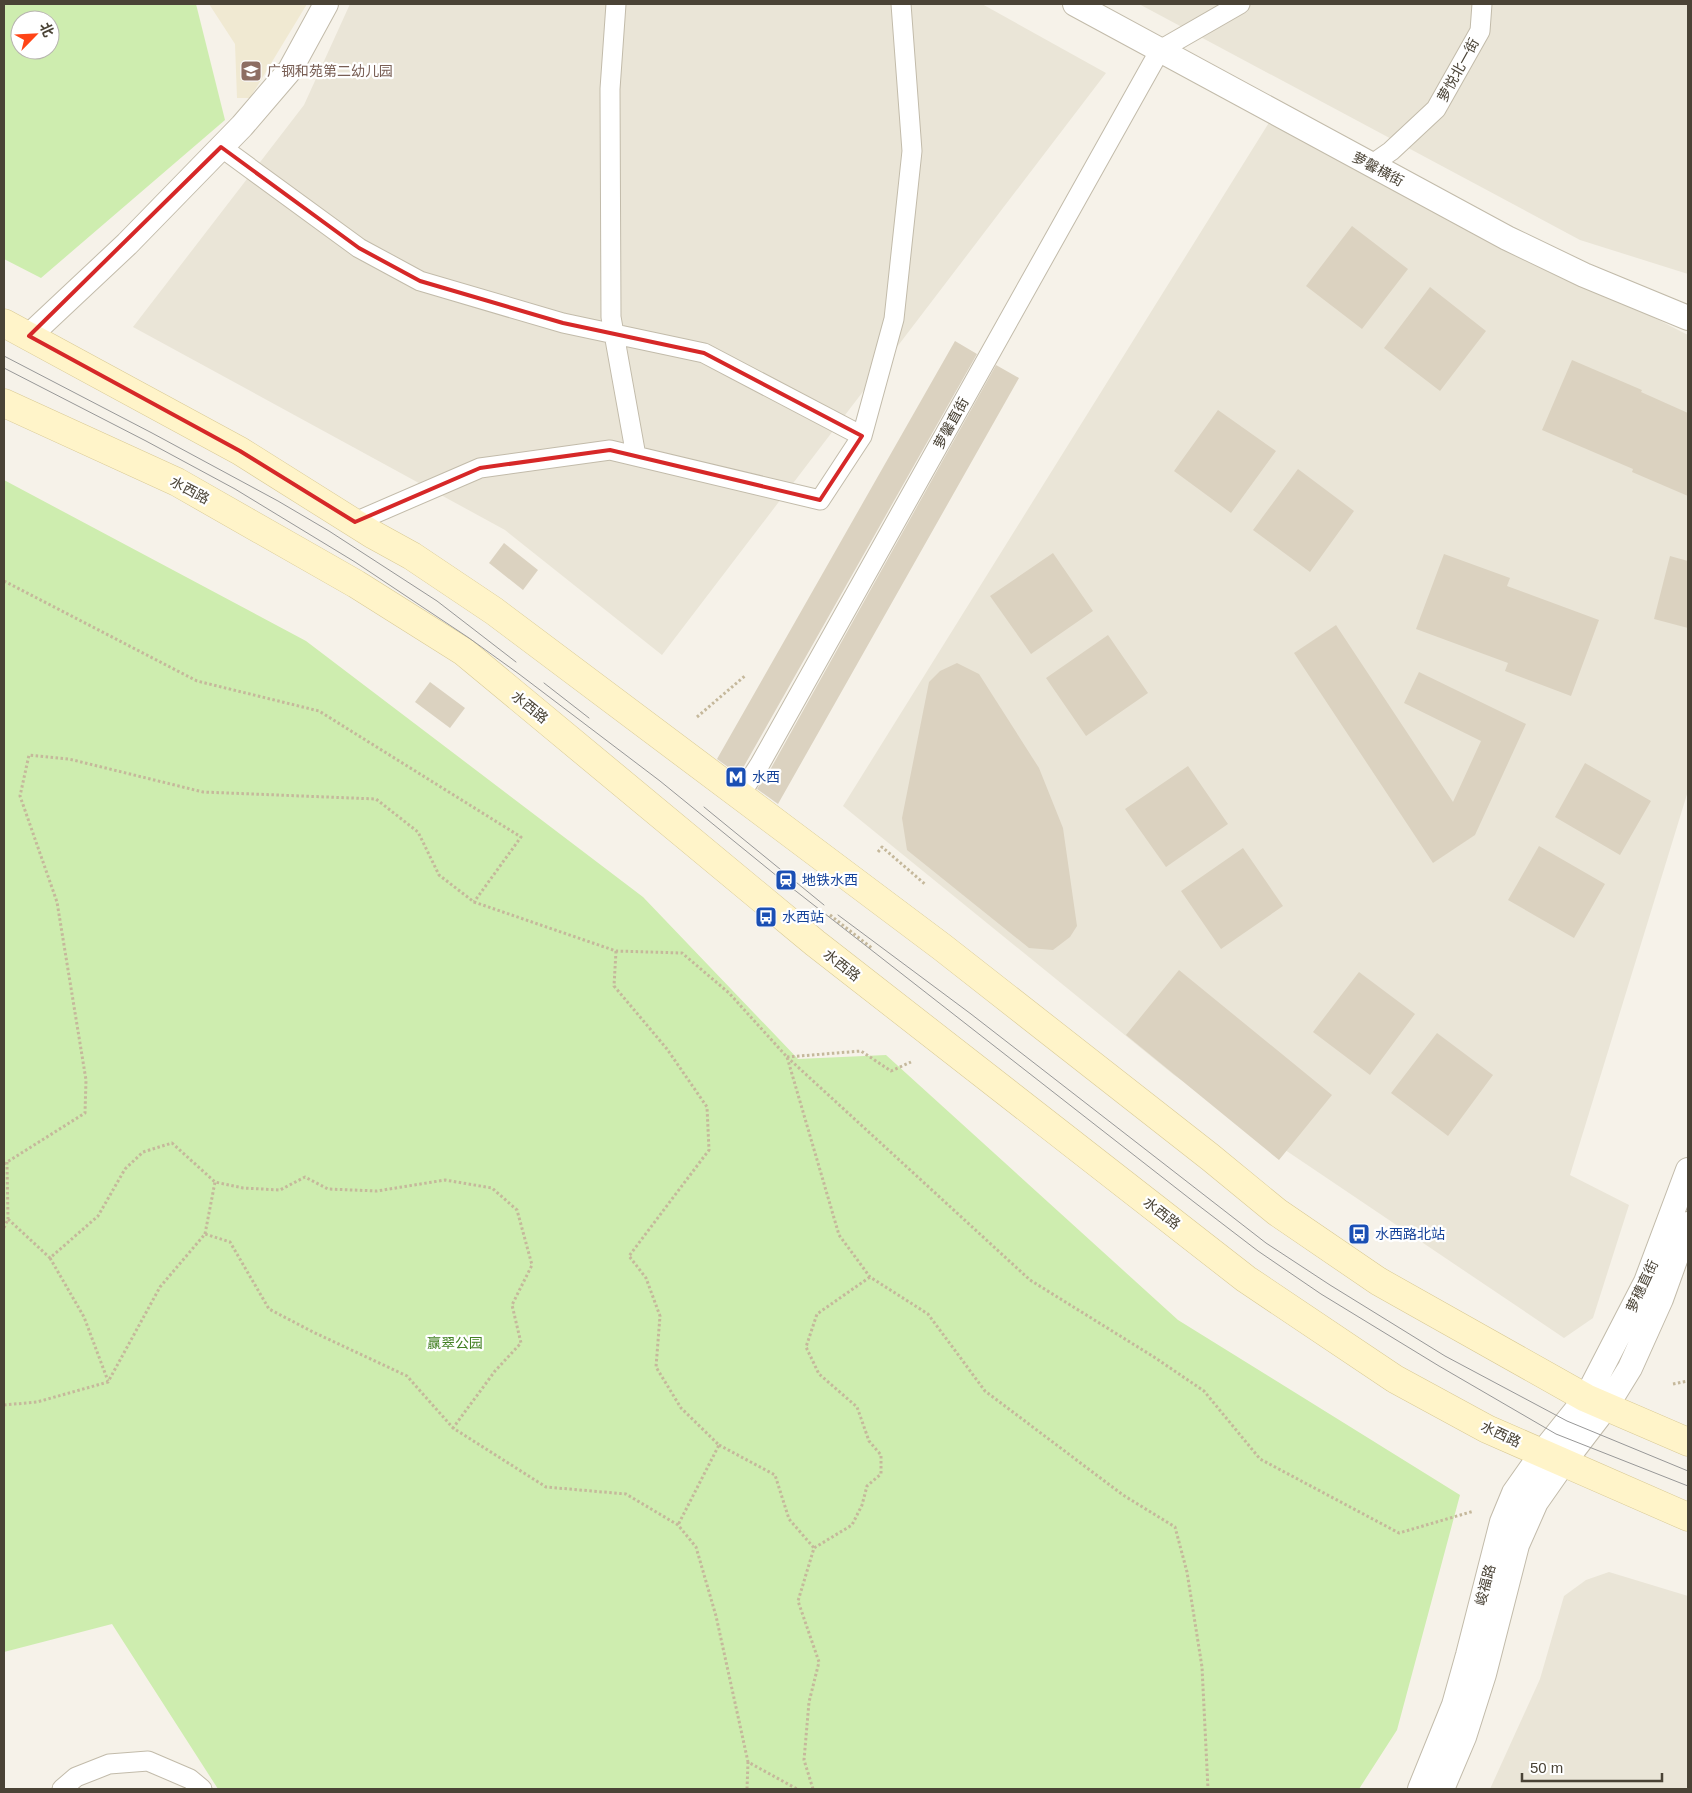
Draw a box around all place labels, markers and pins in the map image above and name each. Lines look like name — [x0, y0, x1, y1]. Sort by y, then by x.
school or university icon: 广钢和苑第二幼儿园 — [239, 59, 263, 83]
place label: 广钢和苑第二幼儿园 — [267, 63, 393, 79]
metro station icon: 水西 — [724, 765, 748, 789]
place label: 水西 — [752, 769, 780, 785]
station icon: 地铁水西 — [774, 868, 798, 892]
place label: 地铁水西 — [802, 872, 858, 888]
bus stop icon: 水西站 — [754, 905, 778, 929]
place label: 水西站 — [782, 909, 824, 925]
bus stop icon: 水西路北站 — [1347, 1222, 1371, 1246]
place label: 水西路北站 — [1375, 1226, 1445, 1242]

